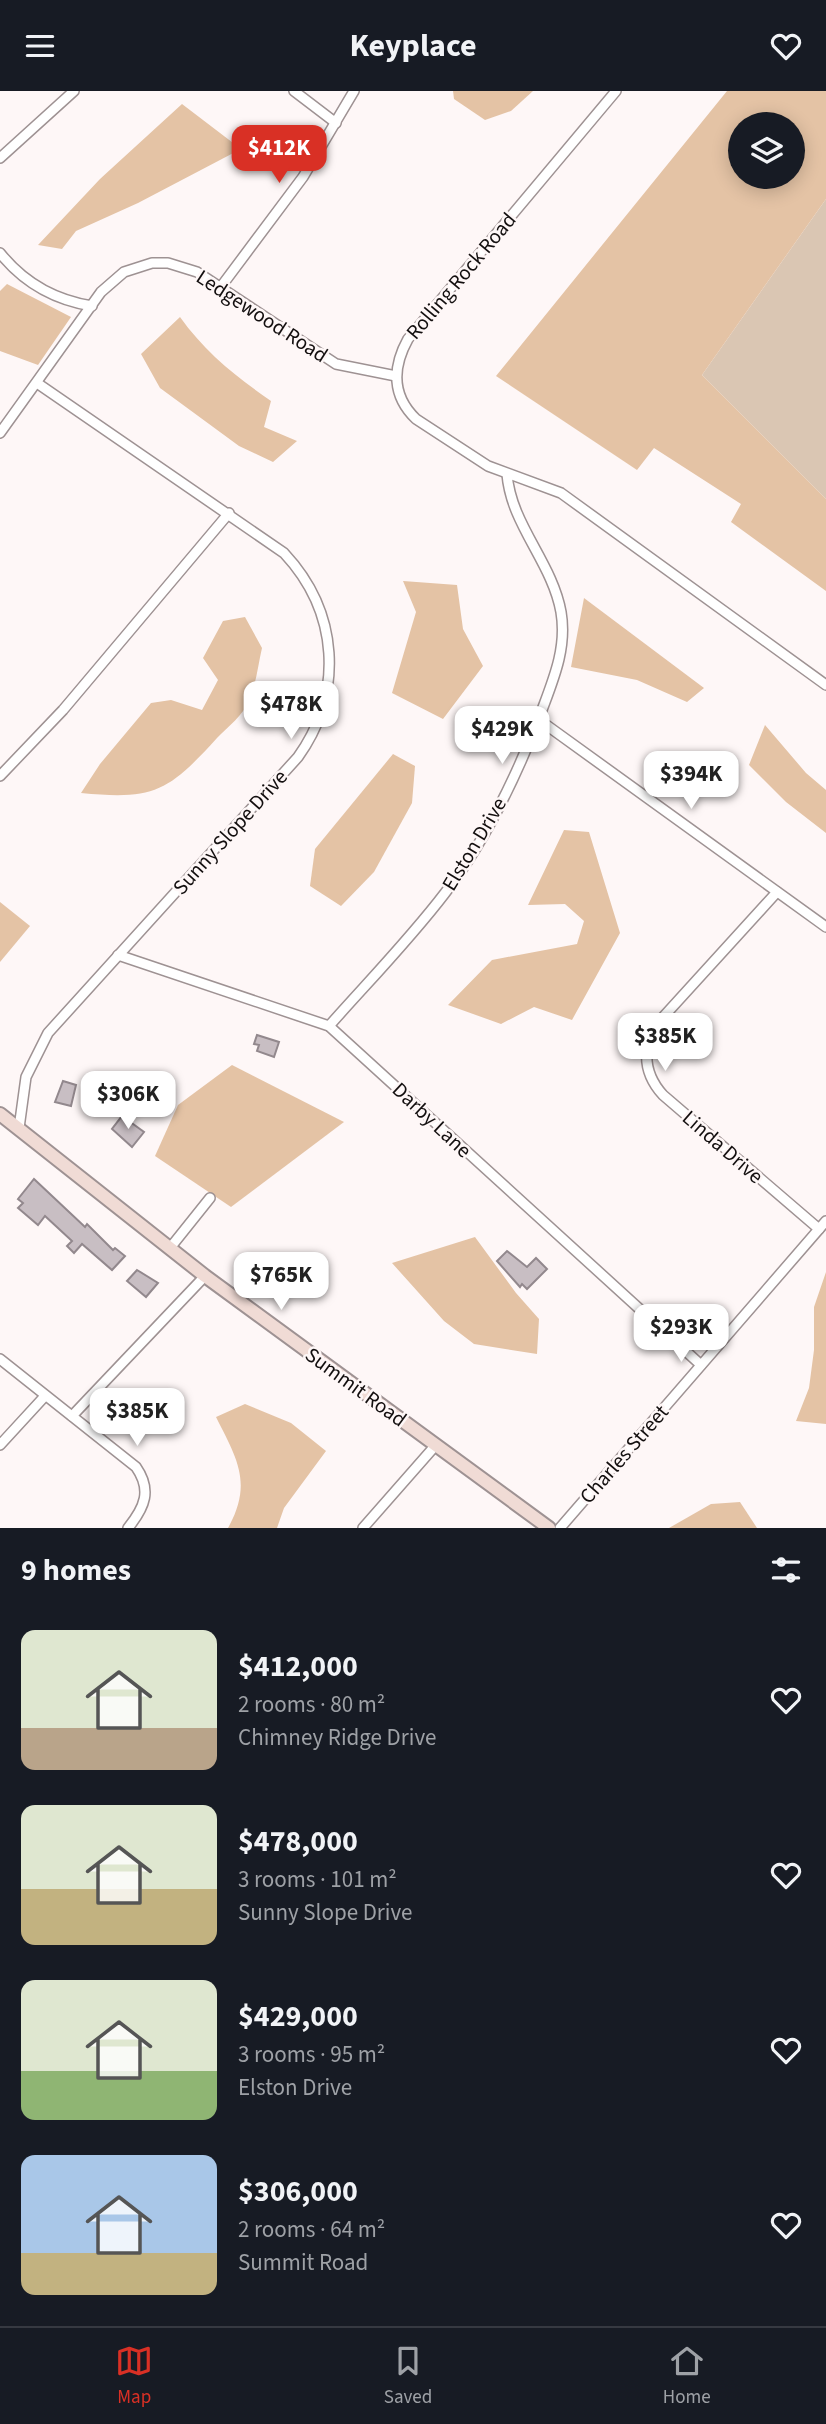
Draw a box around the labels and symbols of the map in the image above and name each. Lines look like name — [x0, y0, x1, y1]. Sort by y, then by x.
pin: $412K — [230, 125, 328, 185]
street label: Rolling Rock Road — [399, 206, 523, 346]
street label: Ledgewood Road — [190, 262, 334, 370]
pin: $478K — [242, 681, 340, 741]
pin: $429K — [453, 707, 551, 766]
pin: $394K — [642, 751, 740, 811]
street label: Sunny Slope Drive — [166, 763, 294, 901]
street label: Elston Drive — [434, 792, 514, 896]
pin: $385K — [616, 1013, 714, 1073]
pin: $306K — [79, 1072, 177, 1131]
street label: Darby Lane — [386, 1075, 478, 1165]
street label: Linda Drive — [676, 1103, 770, 1191]
pin: $765K — [232, 1253, 330, 1312]
pin: $293K — [632, 1305, 730, 1364]
street label: Summit Road — [299, 1340, 413, 1434]
pin: $385K — [88, 1389, 186, 1448]
street label: Charles Street — [572, 1398, 676, 1510]

